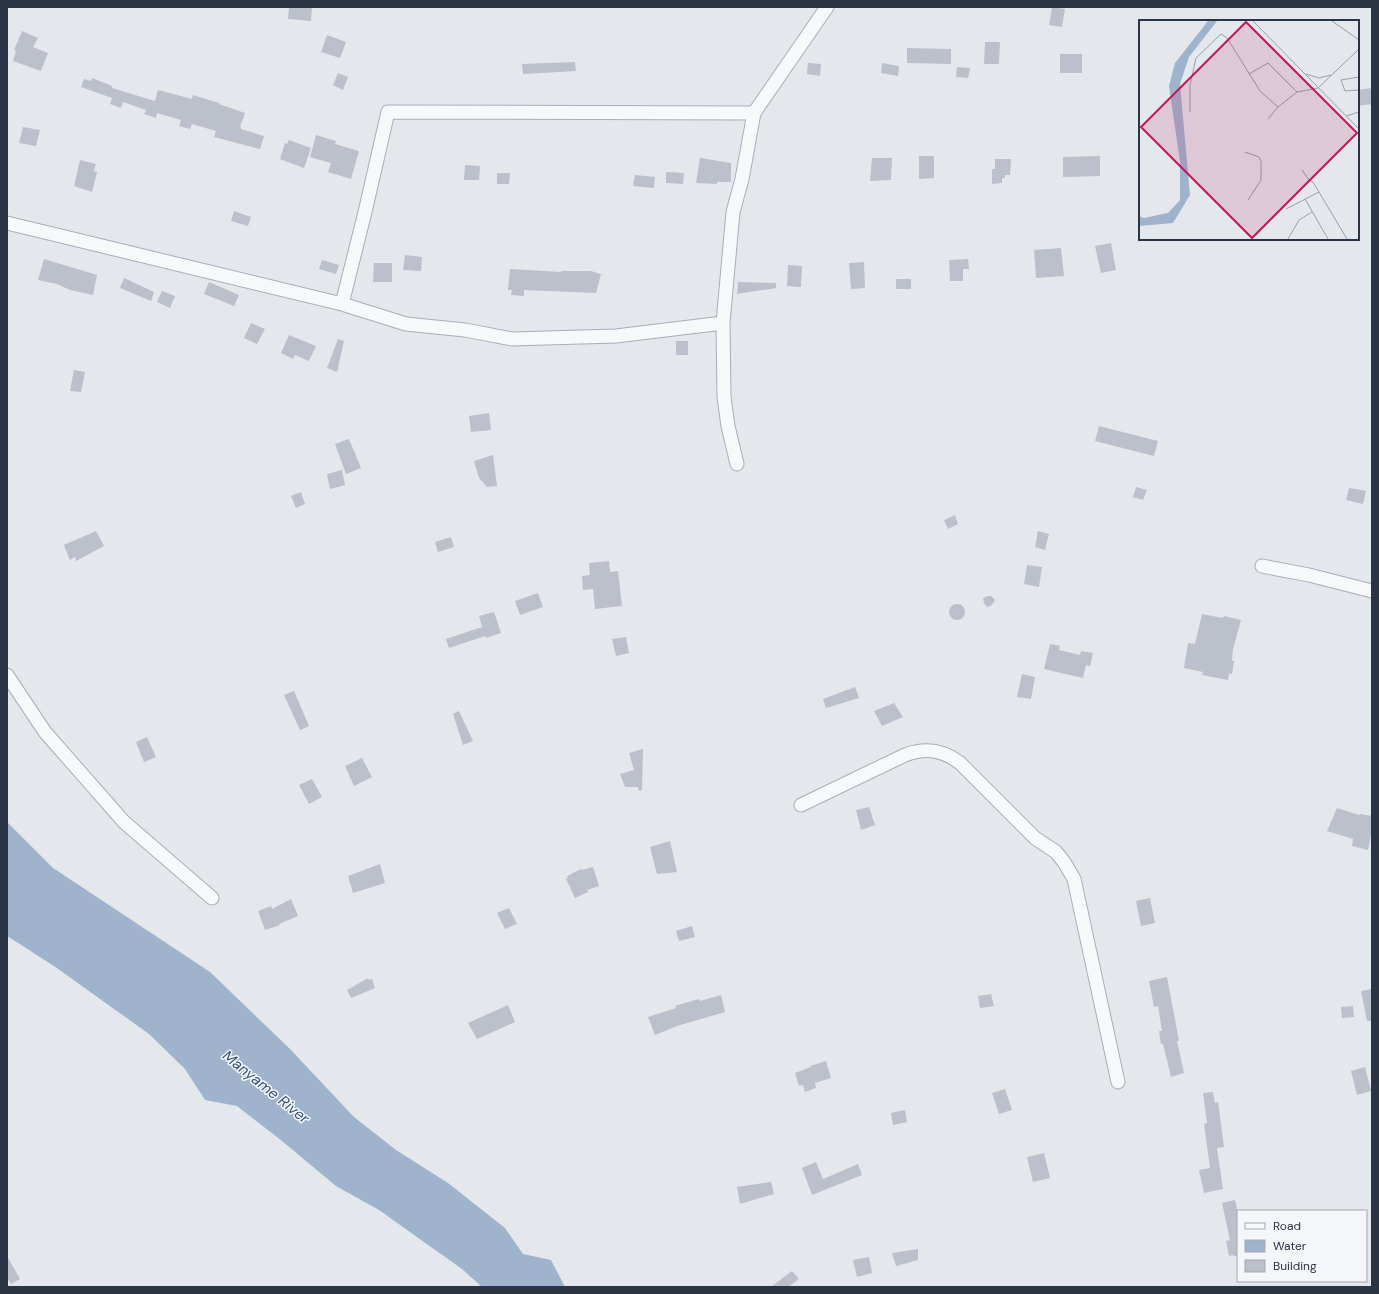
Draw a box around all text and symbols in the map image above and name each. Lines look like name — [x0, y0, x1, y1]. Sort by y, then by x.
inset map — [1139, 20, 1359, 240]
water label: Manyame River — [218, 1046, 314, 1128]
legend — [1237, 1210, 1367, 1282]
text: Road — [1273, 1218, 1301, 1234]
text: Water — [1273, 1238, 1307, 1254]
text: Building — [1273, 1258, 1317, 1274]

